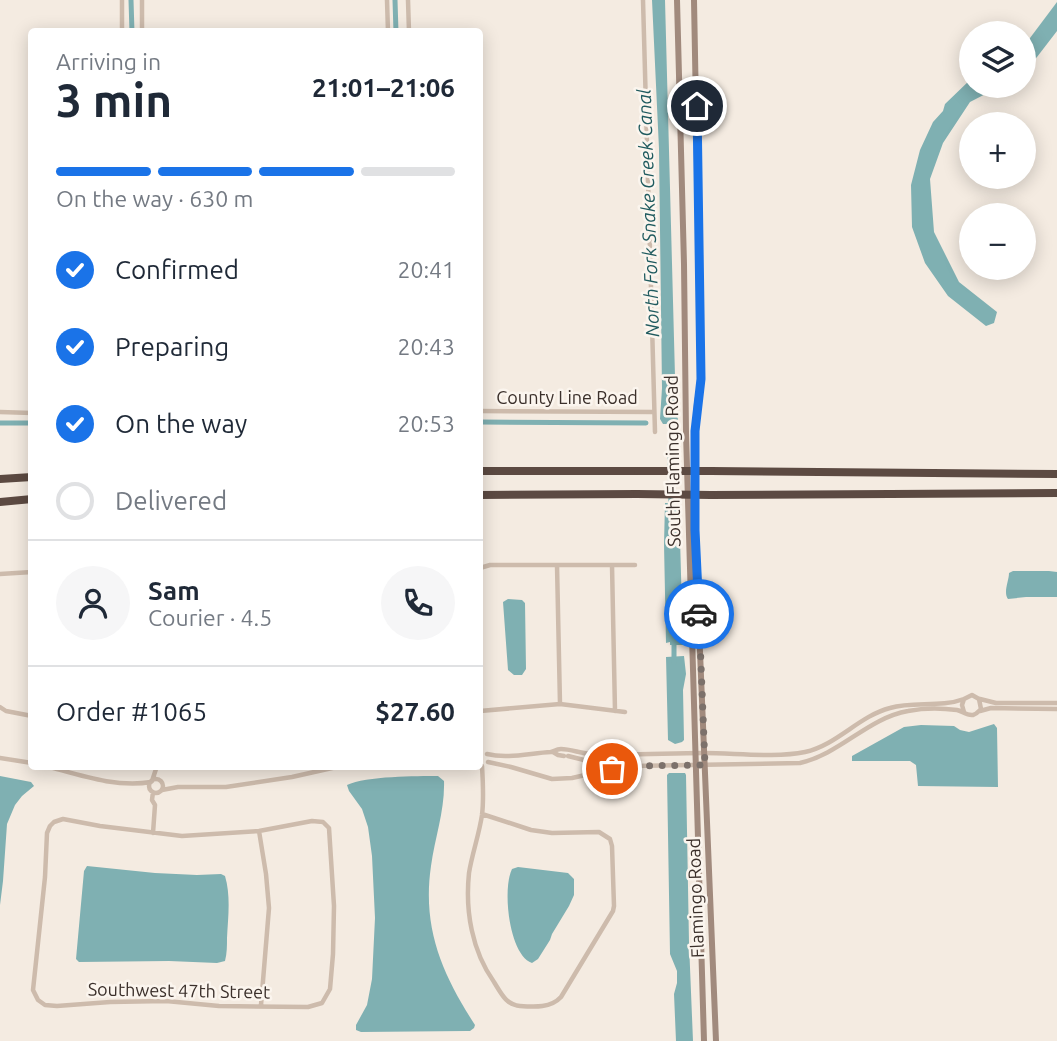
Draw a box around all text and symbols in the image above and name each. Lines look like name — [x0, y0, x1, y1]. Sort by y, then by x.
map controls — [959, 21, 1036, 280]
button: layers — [959, 21, 1036, 98]
text: Arriving in — [56, 49, 161, 74]
text: 21:01–21:06 — [312, 73, 455, 102]
text: 3 min — [56, 74, 172, 126]
pin — [667, 76, 727, 136]
icon: home — [678, 87, 716, 125]
water label: North Fork Snake Creek Canal — [633, 88, 663, 338]
button: + — [959, 112, 1036, 189]
text: On the way · 630 m — [56, 186, 253, 211]
button: − — [959, 203, 1036, 280]
icon: check — [56, 251, 94, 289]
text: Confirmed — [115, 255, 239, 284]
text: 20:41 — [397, 257, 455, 282]
icon: check — [56, 328, 94, 366]
text: Preparing — [115, 332, 229, 361]
text: 20:43 — [397, 334, 455, 359]
street label: South Flamingo Road — [661, 375, 683, 547]
street label: County Line Road — [496, 387, 638, 407]
icon: check — [56, 405, 94, 443]
text: On the way — [115, 409, 247, 438]
text: 20:53 — [397, 411, 455, 436]
text: Delivered — [115, 486, 227, 515]
button: person — [56, 566, 130, 640]
button: phone — [381, 566, 455, 640]
text: Sam — [148, 576, 200, 605]
courier — [664, 579, 734, 649]
icon: car — [680, 595, 718, 633]
text: Courier · 4.5 — [148, 605, 272, 630]
text: Order #1065 — [56, 697, 207, 726]
text: $27.60 — [375, 697, 455, 726]
pin — [582, 739, 642, 799]
icon: bag — [593, 750, 631, 788]
street label: Flamingo Road — [683, 838, 707, 958]
street label: Southwest 47th Street — [88, 978, 270, 1002]

